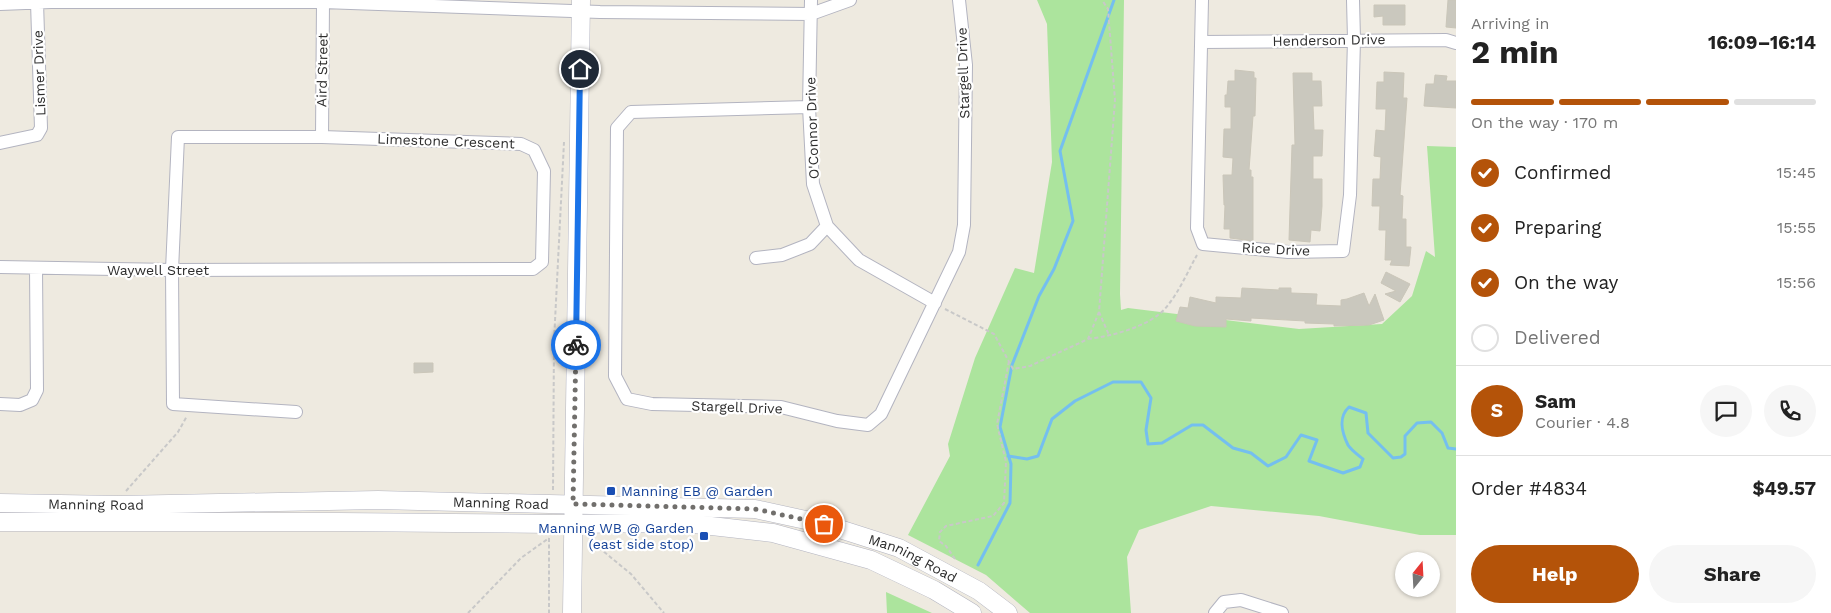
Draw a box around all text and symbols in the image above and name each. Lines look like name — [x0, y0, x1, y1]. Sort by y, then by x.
text: Arriving in — [1471, 14, 1549, 33]
street label: Stargell Drive — [953, 27, 973, 119]
street label: Lismer Drive — [30, 30, 48, 116]
street label: Henderson Drive — [1272, 31, 1386, 49]
text: 16:09–16:14 — [1708, 31, 1816, 54]
street label: Aird Street — [313, 33, 331, 107]
text: 2 min — [1471, 33, 1559, 71]
pin — [559, 48, 601, 90]
icon: home — [566, 55, 594, 83]
street label: O'Connor Drive — [802, 77, 822, 179]
text: On the way · 170 m — [1471, 113, 1618, 132]
street label: Limestone Crescent — [377, 131, 515, 151]
icon: check — [1471, 159, 1499, 187]
text: Confirmed — [1514, 161, 1611, 184]
text: 15:45 — [1777, 163, 1816, 182]
icon: check — [1471, 214, 1499, 242]
text: Preparing — [1514, 216, 1601, 239]
text: 15:55 — [1777, 218, 1816, 237]
street label: Rice Drive — [1241, 239, 1311, 259]
street label: Waywell Street — [107, 262, 209, 278]
icon: check — [1471, 269, 1499, 297]
text: On the way — [1514, 271, 1618, 294]
text: 15:56 — [1777, 273, 1816, 292]
courier — [551, 320, 601, 370]
text: Delivered — [1514, 326, 1601, 349]
icon: bike — [562, 331, 590, 359]
button: chat — [1700, 385, 1752, 437]
button: phone — [1764, 385, 1816, 437]
text: Sam — [1535, 390, 1576, 413]
street label: Stargell Drive — [691, 397, 783, 417]
text: S — [1491, 399, 1503, 422]
text: Courier · 4.8 — [1535, 413, 1630, 432]
text: Order #4834 — [1471, 477, 1587, 500]
text: $49.57 — [1752, 477, 1816, 500]
place label: Manning EB @ Garden — [621, 483, 773, 499]
marker: Manning EB @ Garden — [605, 485, 617, 497]
street label: Manning Road — [453, 494, 549, 512]
street label: Manning Road — [48, 496, 144, 513]
pin — [803, 503, 845, 545]
icon: bag — [810, 510, 838, 538]
place label: Manning WB @ Garden (east side stop) — [538, 520, 694, 552]
marker: Manning WB @ Garden (east side stop) — [698, 530, 710, 542]
street label: Manning Road — [867, 531, 960, 586]
button: Help — [1471, 545, 1639, 603]
button: Share — [1649, 545, 1816, 603]
north arrow — [1395, 552, 1440, 598]
map controls — [1395, 552, 1440, 597]

